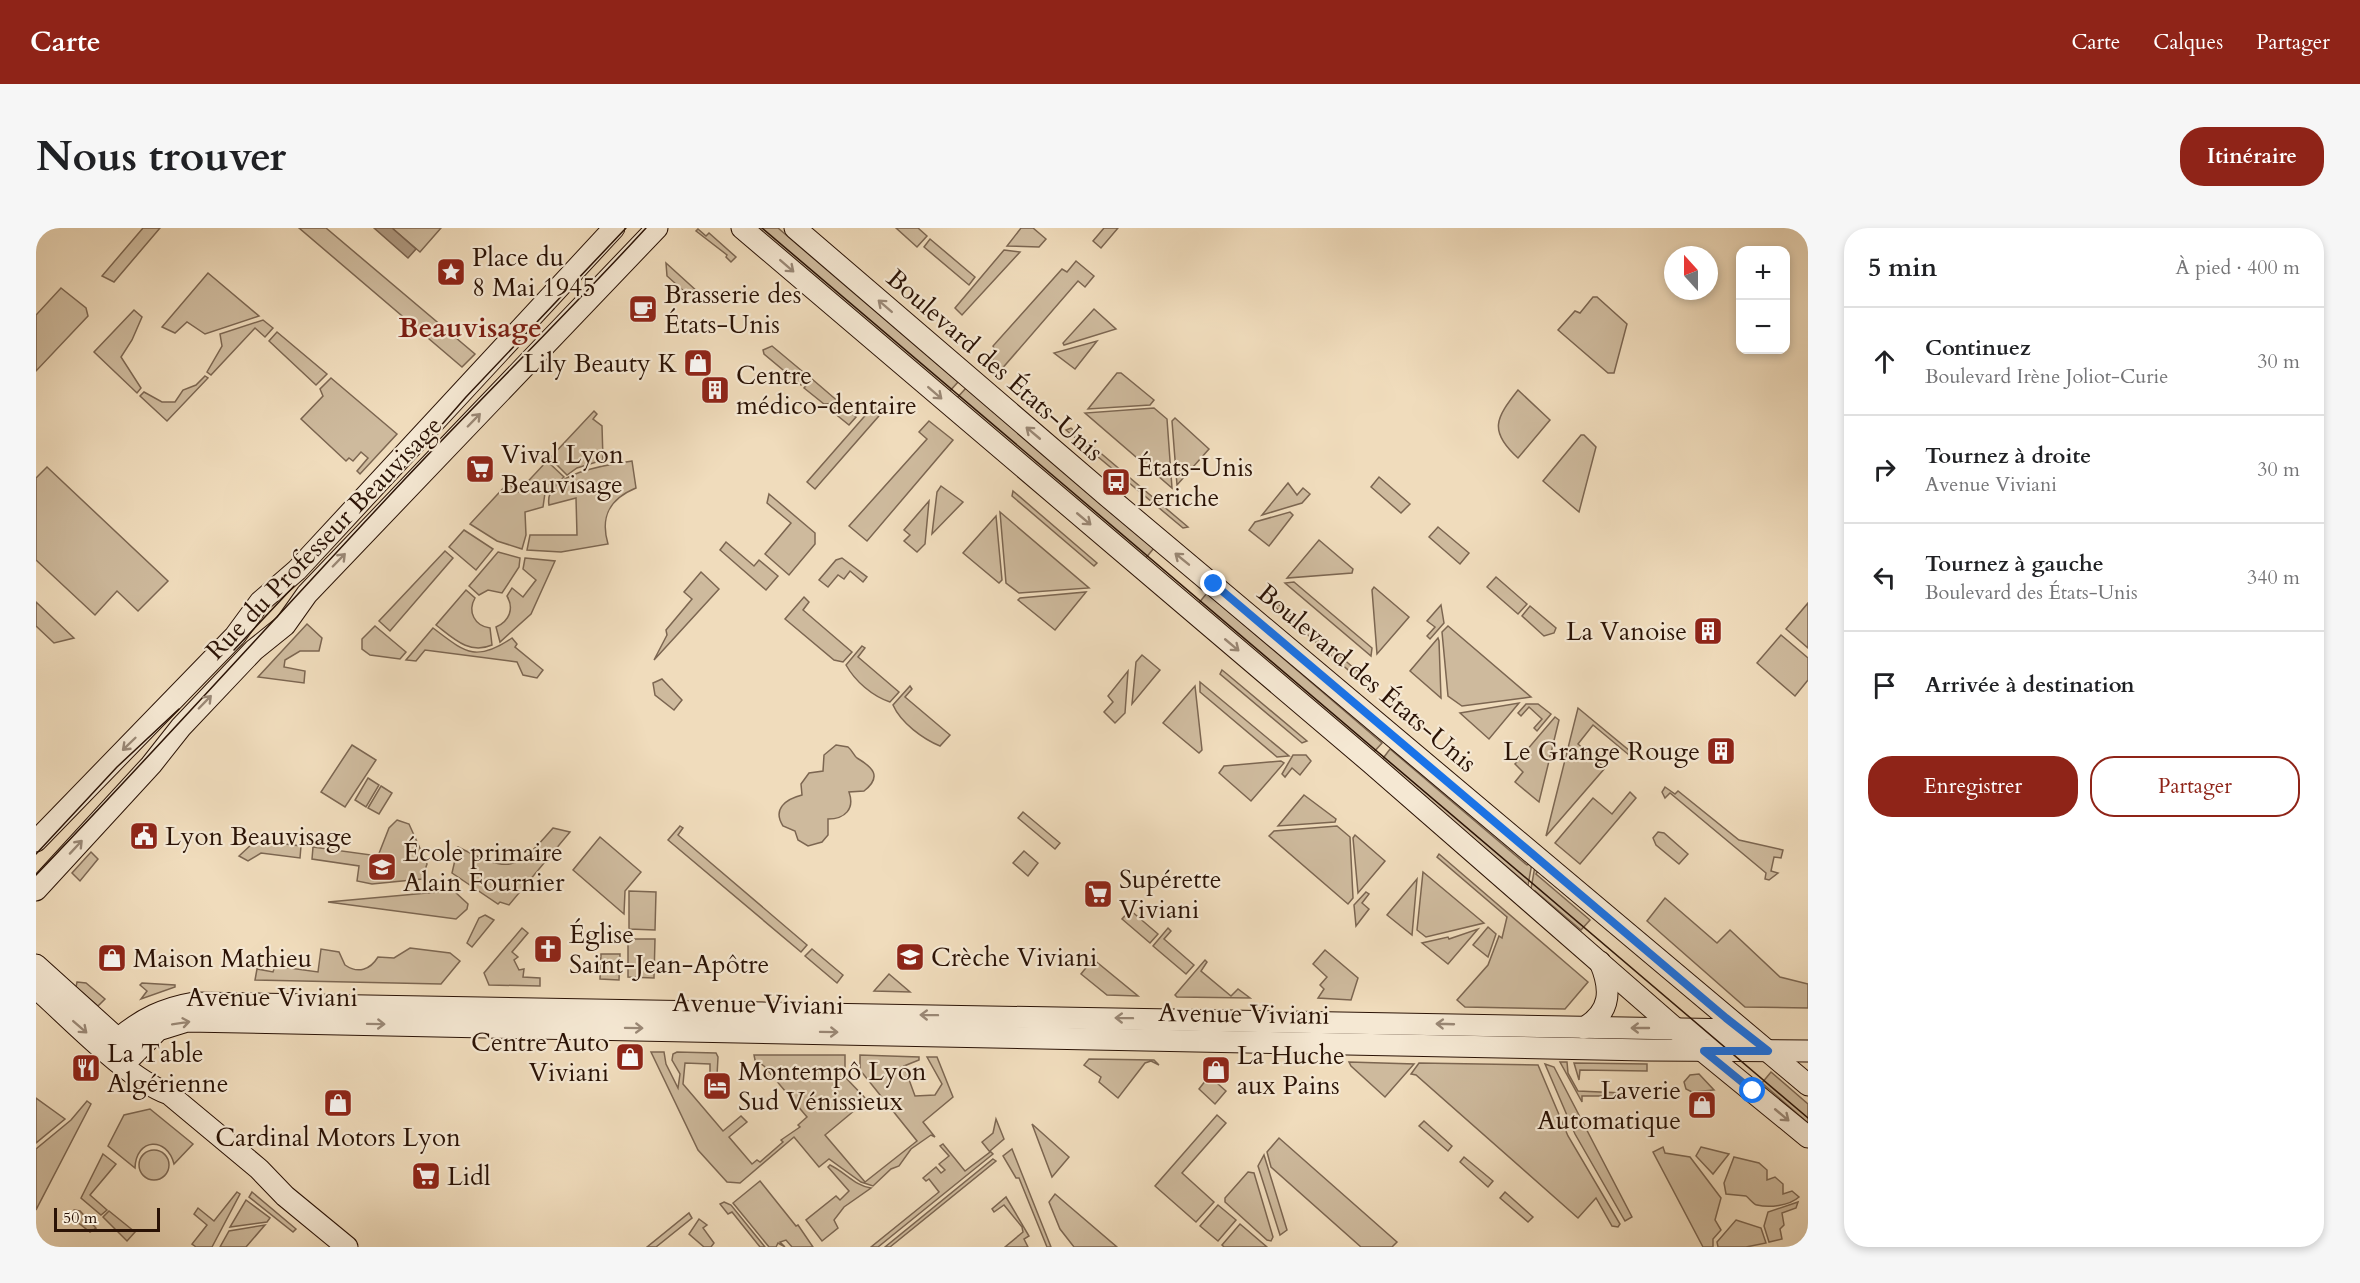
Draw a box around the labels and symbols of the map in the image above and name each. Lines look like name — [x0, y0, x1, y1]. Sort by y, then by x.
place label: Place du 8 Mai 1945 — [472, 240, 596, 305]
north arrow — [1664, 246, 1718, 300]
place icon: Place du 8 Mai 1945 — [435, 256, 467, 288]
one-way arrow — [779, 259, 794, 273]
street label: Boulevard des États-Unis — [879, 261, 1111, 469]
place label: Brasserie des États-Unis — [664, 277, 802, 342]
cafe icon: Brasserie des États-Unis — [627, 293, 659, 325]
one-way arrow — [878, 299, 893, 313]
district label: Beauvisage — [398, 309, 542, 347]
place label: Lily Beauty K — [523, 346, 678, 381]
shop icon: Lily Beauty K — [682, 347, 714, 379]
place label: Centre médico-dentaire — [736, 358, 917, 423]
building icon: Centre médico-dentaire — [699, 374, 731, 406]
one-way arrow — [927, 386, 942, 400]
street label: Rue du Professeur Beauvisage — [198, 408, 450, 668]
one-way arrow — [466, 412, 481, 427]
one-way arrow — [1026, 426, 1041, 440]
place label: Vival Lyon Beauvisage — [501, 437, 624, 502]
place label: États-Unis Leriche — [1137, 450, 1253, 515]
supermarket icon: Vival Lyon Beauvisage — [464, 453, 496, 485]
bus stop icon: États-Unis Leriche — [1100, 466, 1132, 498]
one-way arrow — [1076, 512, 1091, 526]
one-way arrow — [1174, 552, 1190, 565]
one-way arrow — [332, 553, 346, 568]
route end — [1200, 570, 1226, 596]
street label: Boulevard des États-Unis — [1250, 576, 1484, 780]
place label: La Vanoise — [1566, 614, 1687, 649]
building icon: La Vanoise — [1692, 615, 1724, 647]
one-way arrow — [1224, 638, 1239, 652]
one-way arrow — [198, 694, 213, 709]
place label: Le Grange Rouge — [1503, 734, 1700, 769]
building icon: Le Grange Rouge — [1705, 735, 1737, 767]
one-way arrow — [121, 737, 136, 751]
place label: Lyon Beauvisage — [165, 819, 352, 854]
public building icon: Lyon Beauvisage — [128, 820, 160, 852]
place label: École primaire Alain Fournier — [403, 835, 565, 900]
one-way arrow — [69, 840, 83, 855]
school or university icon: École primaire Alain Fournier — [366, 851, 398, 883]
place label: Supérette Viviani — [1119, 862, 1221, 927]
supermarket icon: Supérette Viviani — [1082, 878, 1114, 910]
place label: Église Saint-Jean-Apôtre — [569, 917, 769, 982]
church icon: Église Saint-Jean-Apôtre — [532, 933, 564, 965]
place label: Crèche Viviani — [931, 940, 1097, 975]
place label: Maison Mathieu — [133, 941, 312, 976]
school or university icon: Crèche Viviani — [894, 941, 926, 973]
shop icon: Maison Mathieu — [96, 942, 128, 974]
street label: Avenue Viviani — [186, 980, 358, 1015]
street label: Avenue Viviani — [672, 985, 844, 1023]
street label: Avenue Viviani — [1158, 995, 1330, 1033]
one-way arrow — [919, 1009, 939, 1020]
one-way arrow — [1114, 1012, 1134, 1024]
one-way arrow — [171, 1017, 191, 1028]
one-way arrow — [366, 1018, 386, 1030]
one-way arrow — [1435, 1018, 1455, 1030]
one-way arrow — [72, 1020, 87, 1034]
one-way arrow — [624, 1022, 644, 1034]
one-way arrow — [1630, 1022, 1650, 1034]
place label: Centre Auto Viviani — [471, 1025, 609, 1090]
one-way arrow — [819, 1026, 839, 1038]
place label: La Table Algérienne — [107, 1036, 228, 1101]
place label: La Huche aux Pains — [1237, 1038, 1345, 1103]
shop icon: Centre Auto Viviani — [614, 1041, 646, 1073]
restaurant icon: La Table Algérienne — [70, 1052, 102, 1084]
place label: Montempô Lyon Sud Vénissieux — [738, 1054, 927, 1119]
shop icon: La Huche aux Pains — [1200, 1054, 1232, 1086]
hotel icon: Montempô Lyon Sud Vénissieux — [701, 1070, 733, 1102]
place label: Laverie Automatique — [1537, 1073, 1681, 1138]
route start — [1739, 1077, 1765, 1103]
shop icon: Cardinal Motors Lyon — [322, 1087, 354, 1119]
shop icon: Laverie Automatique — [1686, 1089, 1718, 1121]
one-way arrow — [1774, 1108, 1789, 1122]
place label: Cardinal Motors Lyon — [215, 1120, 461, 1155]
place label: Lidl — [447, 1159, 491, 1194]
supermarket icon: Lidl — [410, 1160, 442, 1192]
scale bar — [54, 1205, 160, 1232]

